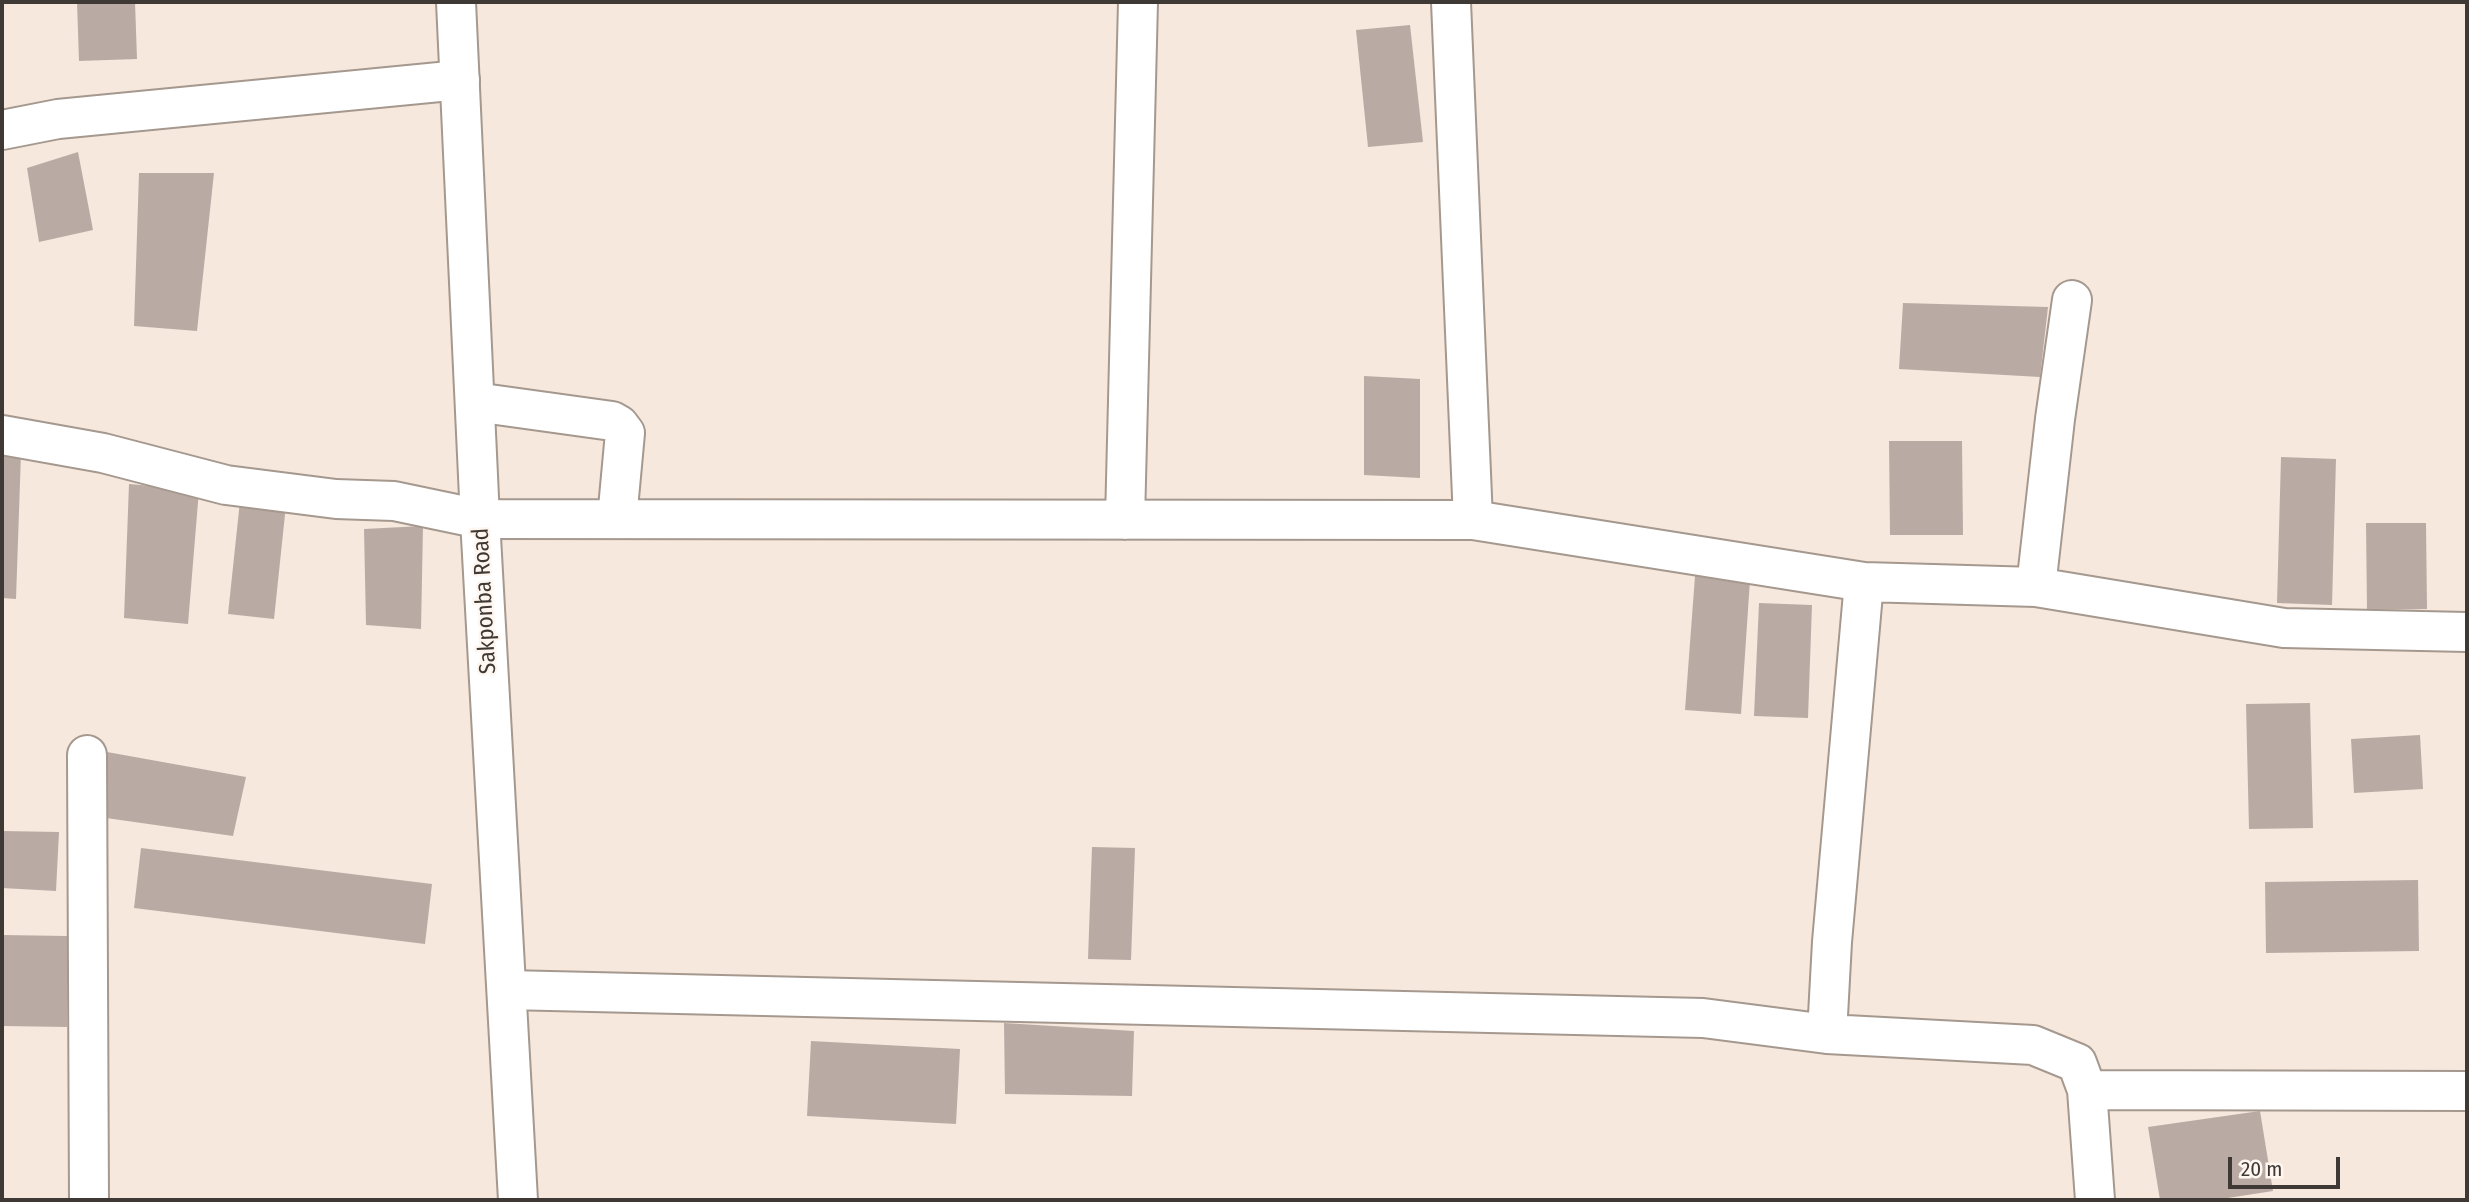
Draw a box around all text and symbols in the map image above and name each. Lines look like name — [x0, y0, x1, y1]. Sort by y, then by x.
street label: Sakponba Road — [467, 527, 503, 675]
scale bar — [2231, 1142, 2343, 1186]
text: 20 m — [2241, 1156, 2282, 1182]

